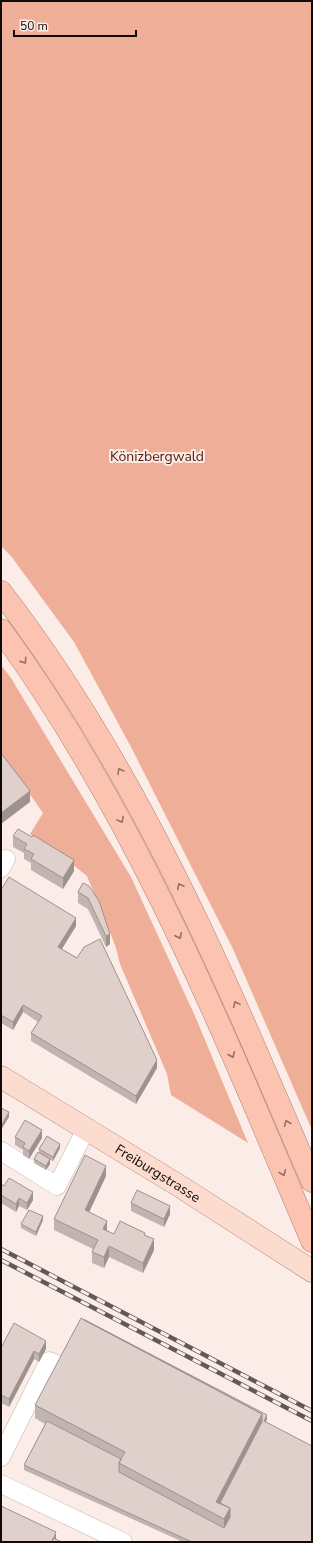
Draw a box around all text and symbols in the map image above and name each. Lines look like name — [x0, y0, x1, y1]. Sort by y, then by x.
scale bar — [14, 12, 136, 38]
text: 50 m — [20, 18, 48, 34]
park label: Könizbergwald — [110, 447, 204, 466]
one-way arrow — [19, 657, 26, 664]
one-way arrow — [117, 768, 125, 775]
one-way arrow — [116, 816, 123, 823]
one-way arrow — [177, 883, 185, 891]
one-way arrow — [174, 932, 182, 940]
one-way arrow — [232, 1001, 240, 1008]
one-way arrow — [228, 1051, 236, 1058]
one-way arrow — [284, 1120, 292, 1128]
street label: Freiburgstrasse — [111, 1140, 204, 1207]
one-way arrow — [278, 1168, 286, 1176]

